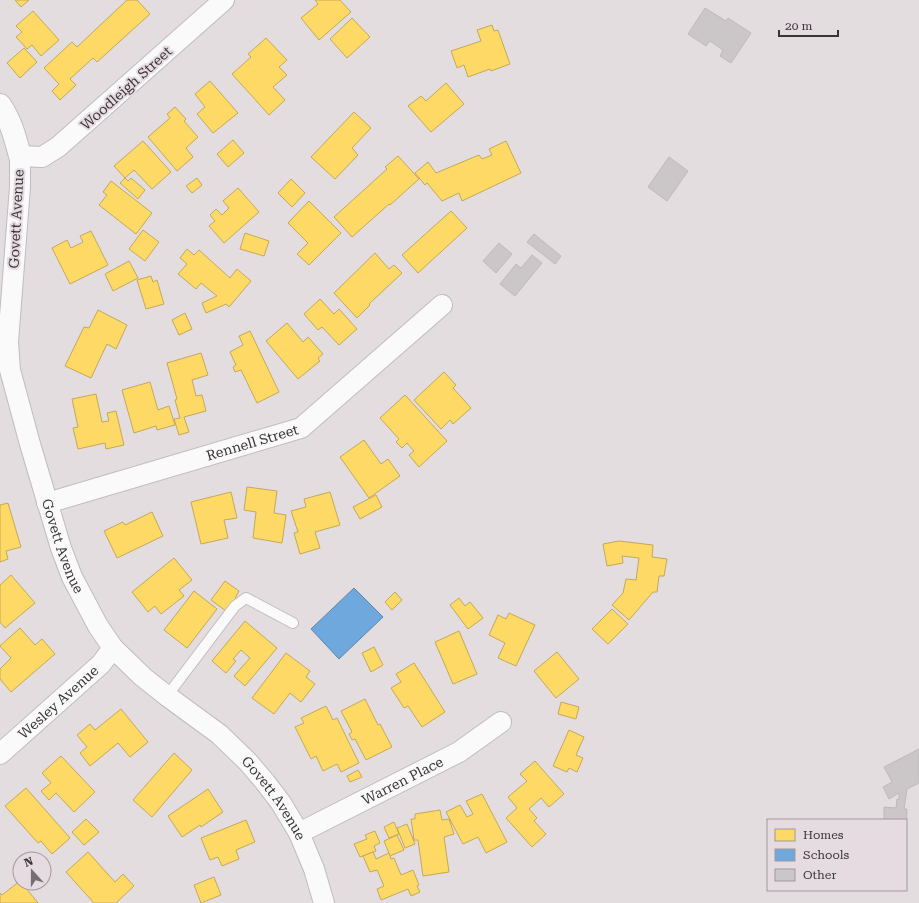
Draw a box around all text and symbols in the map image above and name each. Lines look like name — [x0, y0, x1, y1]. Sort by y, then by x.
scale bar — [779, 12, 838, 38]
text: 20 m — [785, 19, 812, 33]
street label: Woodleigh Street — [77, 43, 175, 133]
street label: Govett Avenue — [5, 169, 27, 269]
street label: Rennell Street — [204, 421, 300, 464]
street label: Govett Avenue — [39, 497, 87, 596]
street label: Wesley Avenue — [15, 662, 102, 742]
street label: Govett Avenue — [239, 753, 309, 842]
street label: Warren Place — [359, 753, 446, 808]
legend — [767, 819, 907, 891]
text: Homes — [803, 828, 844, 842]
text: Schools — [803, 848, 850, 862]
north arrow — [12, 851, 52, 891]
text: N — [22, 854, 35, 870]
text: Other — [803, 868, 836, 882]

